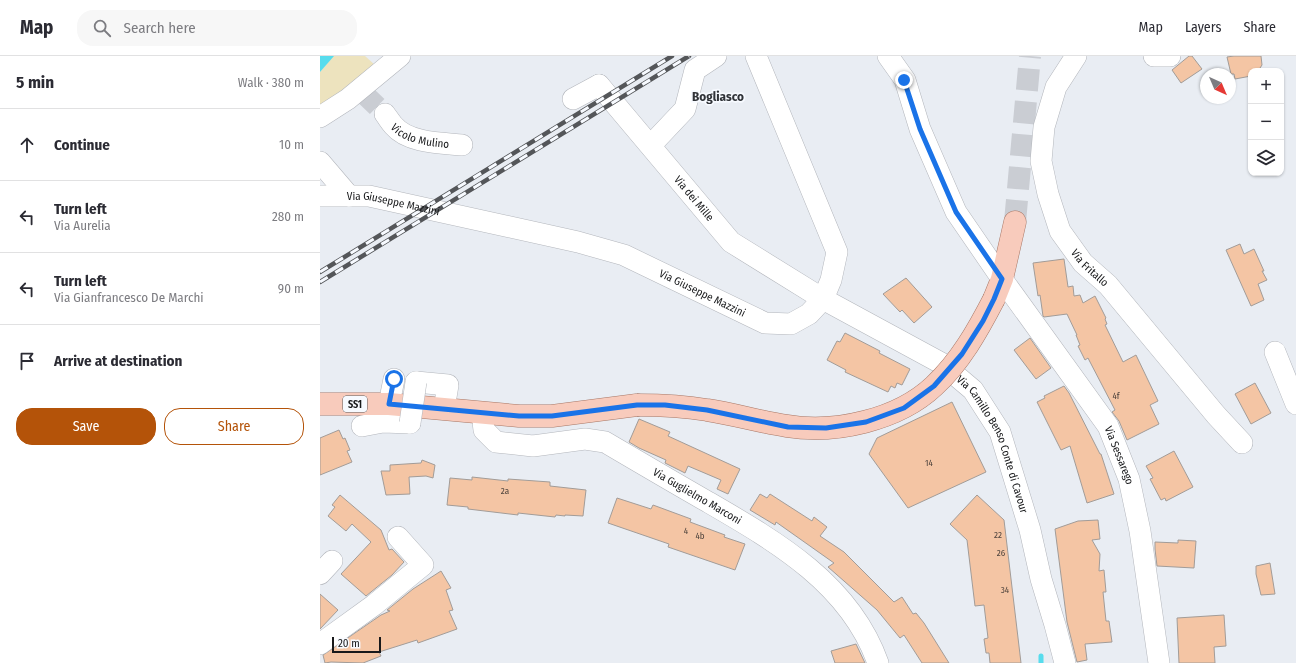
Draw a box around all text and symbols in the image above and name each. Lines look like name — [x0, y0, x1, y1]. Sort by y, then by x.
search box — [77, 10, 357, 46]
text: Map — [20, 16, 53, 39]
icon: search — [91, 17, 113, 39]
text: Search here — [123, 19, 196, 37]
text: Map — [1139, 19, 1163, 36]
text: Layers — [1185, 19, 1221, 36]
text: Share — [1243, 19, 1276, 36]
north arrow — [1200, 68, 1236, 104]
map controls — [1248, 68, 1284, 176]
button: + — [1248, 68, 1284, 104]
route end — [895, 71, 913, 89]
text: 5 min — [16, 72, 54, 93]
text: Walk · 380 m — [238, 75, 304, 90]
district label: Bogliasco — [692, 89, 744, 104]
button: − — [1248, 104, 1284, 140]
street label: Vicolo Mulino — [388, 121, 450, 151]
icon: ahead — [16, 134, 38, 156]
text: Continue — [54, 136, 110, 154]
text: 10 m — [279, 137, 304, 152]
button: layers — [1248, 140, 1284, 176]
street label: Via dei Mille — [671, 173, 717, 224]
street label: Via Giuseppe Mazzini — [347, 190, 441, 218]
text: Turn left — [54, 200, 107, 218]
icon: left — [16, 206, 38, 228]
text: 280 m — [272, 209, 304, 224]
text: Via Aurelia — [54, 218, 111, 233]
street label: Via Fritallo — [1068, 247, 1111, 290]
street label: Via Giuseppe Mazzini — [657, 267, 748, 320]
text: Turn left — [54, 272, 107, 290]
icon: left — [16, 278, 38, 300]
text: 90 m — [278, 281, 304, 296]
text: Via Gianfrancesco De Marchi — [54, 290, 204, 305]
icon: arrive — [16, 350, 38, 372]
text: Arrive at destination — [54, 352, 182, 370]
route start — [385, 370, 403, 388]
street label: Via Camillo Benso Conte di Cavour — [954, 373, 1031, 515]
house number: 4f — [1112, 391, 1121, 401]
road number: SS1 — [343, 396, 367, 412]
button: Save — [16, 408, 156, 445]
button: Share — [164, 408, 304, 445]
street label: Via Sessarego — [1102, 424, 1136, 486]
house number: 14 — [925, 458, 934, 468]
street label: Via Guglielmo Marconi — [651, 466, 744, 527]
house number: 2a — [501, 486, 510, 496]
house number: 4 — [684, 526, 689, 536]
house number: 22 — [994, 530, 1002, 540]
house number: 4b — [695, 531, 705, 541]
house number: 26 — [997, 548, 1006, 558]
house number: 34 — [1001, 585, 1010, 595]
scale bar — [332, 635, 381, 654]
text: 20 m — [338, 637, 360, 650]

